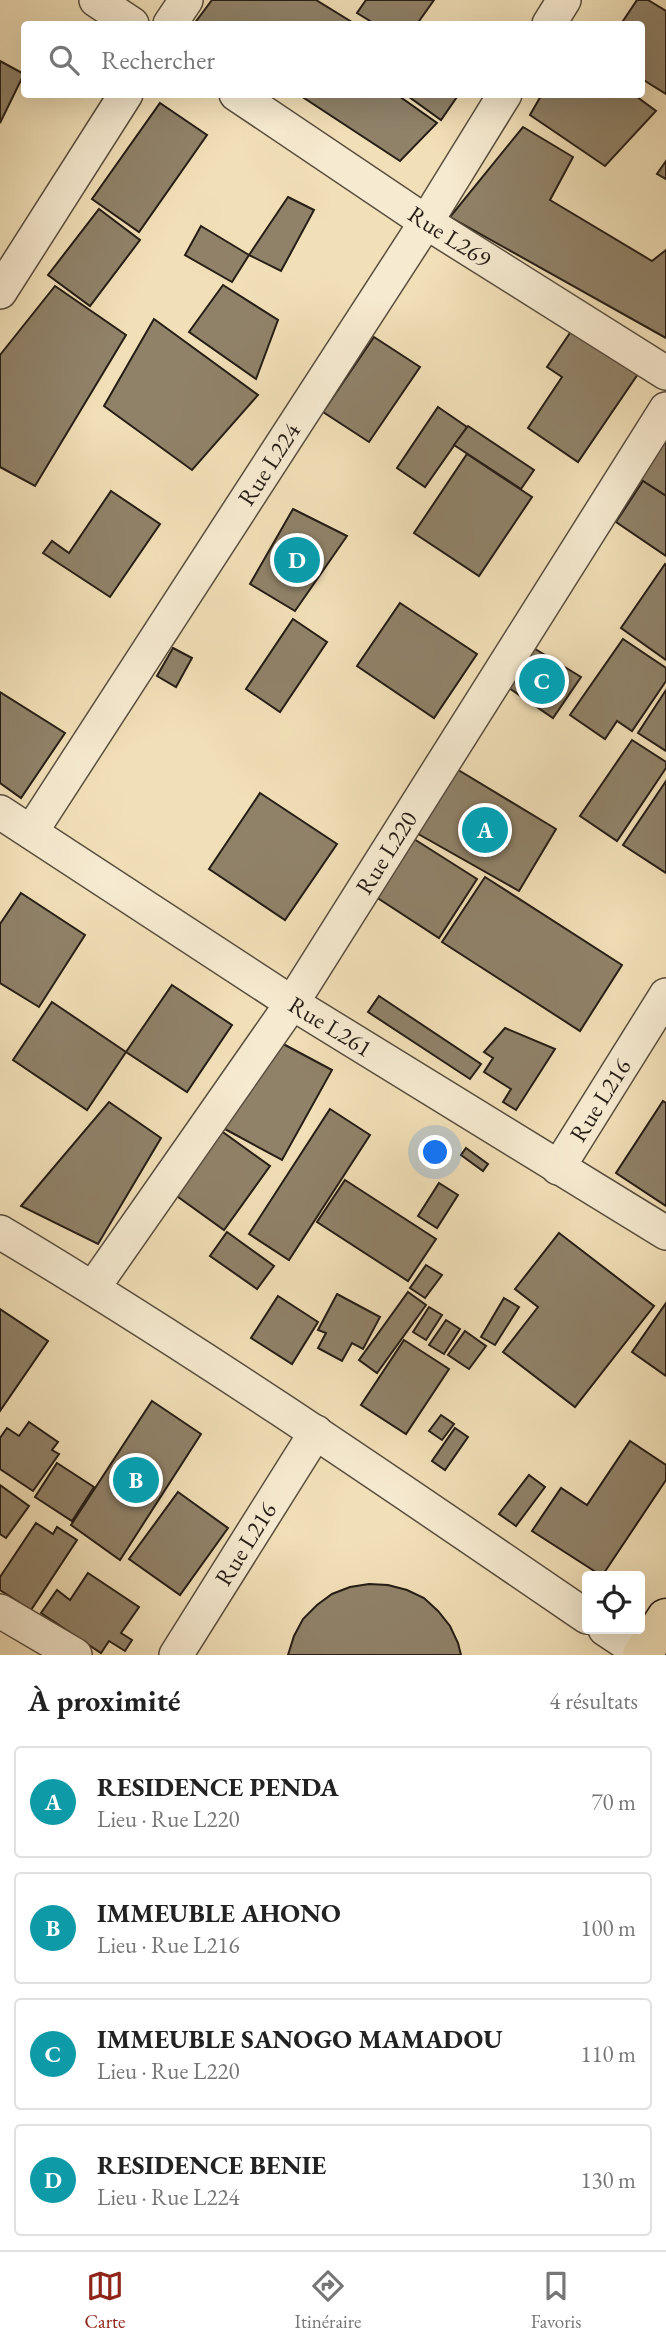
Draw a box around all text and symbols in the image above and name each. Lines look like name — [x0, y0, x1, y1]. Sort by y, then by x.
search box — [21, 21, 645, 98]
icon: search — [45, 41, 83, 79]
text: Rechercher — [101, 43, 215, 77]
street label: Rue L269 — [402, 198, 498, 274]
street label: Rue L224 — [230, 416, 307, 511]
pin: D — [274, 534, 320, 586]
pin: C — [519, 655, 565, 707]
pin: A — [462, 804, 508, 856]
street label: Rue L220 — [348, 805, 424, 900]
street label: Rue L261 — [283, 989, 378, 1064]
street label: Rue L216 — [562, 1052, 638, 1147]
your location — [418, 1135, 452, 1169]
pin: B — [113, 1454, 159, 1506]
street label: Rue L216 — [207, 1496, 283, 1591]
map controls — [582, 1571, 645, 1634]
button: locate — [582, 1571, 645, 1634]
text: À proximité — [28, 1681, 180, 1720]
text: 4 résultats — [550, 1686, 638, 1716]
text: RESIDENCE PENDA — [97, 1770, 339, 1804]
text: A — [45, 1787, 61, 1817]
text: 70 m — [591, 1787, 636, 1817]
text: Lieu · Rue L220 — [97, 1804, 240, 1834]
text: IMMEUBLE AHONO — [97, 1896, 341, 1930]
text: B — [46, 1913, 60, 1943]
text: 100 m — [580, 1913, 636, 1943]
text: Lieu · Rue L216 — [97, 1930, 240, 1960]
text: IMMEUBLE SANOGO MAMADOU — [97, 2022, 503, 2056]
text: C — [45, 2039, 61, 2069]
text: 110 m — [580, 2039, 636, 2069]
text: Lieu · Rue L220 — [97, 2056, 240, 2086]
text: RESIDENCE BENIE — [97, 2148, 326, 2182]
text: D — [44, 2165, 62, 2195]
text: 130 m — [580, 2165, 636, 2195]
text: Lieu · Rue L224 — [97, 2182, 240, 2212]
tab: Carte — [85, 2267, 125, 2334]
tab: Itinéraire — [295, 2267, 361, 2334]
tab: Favoris — [531, 2267, 581, 2334]

